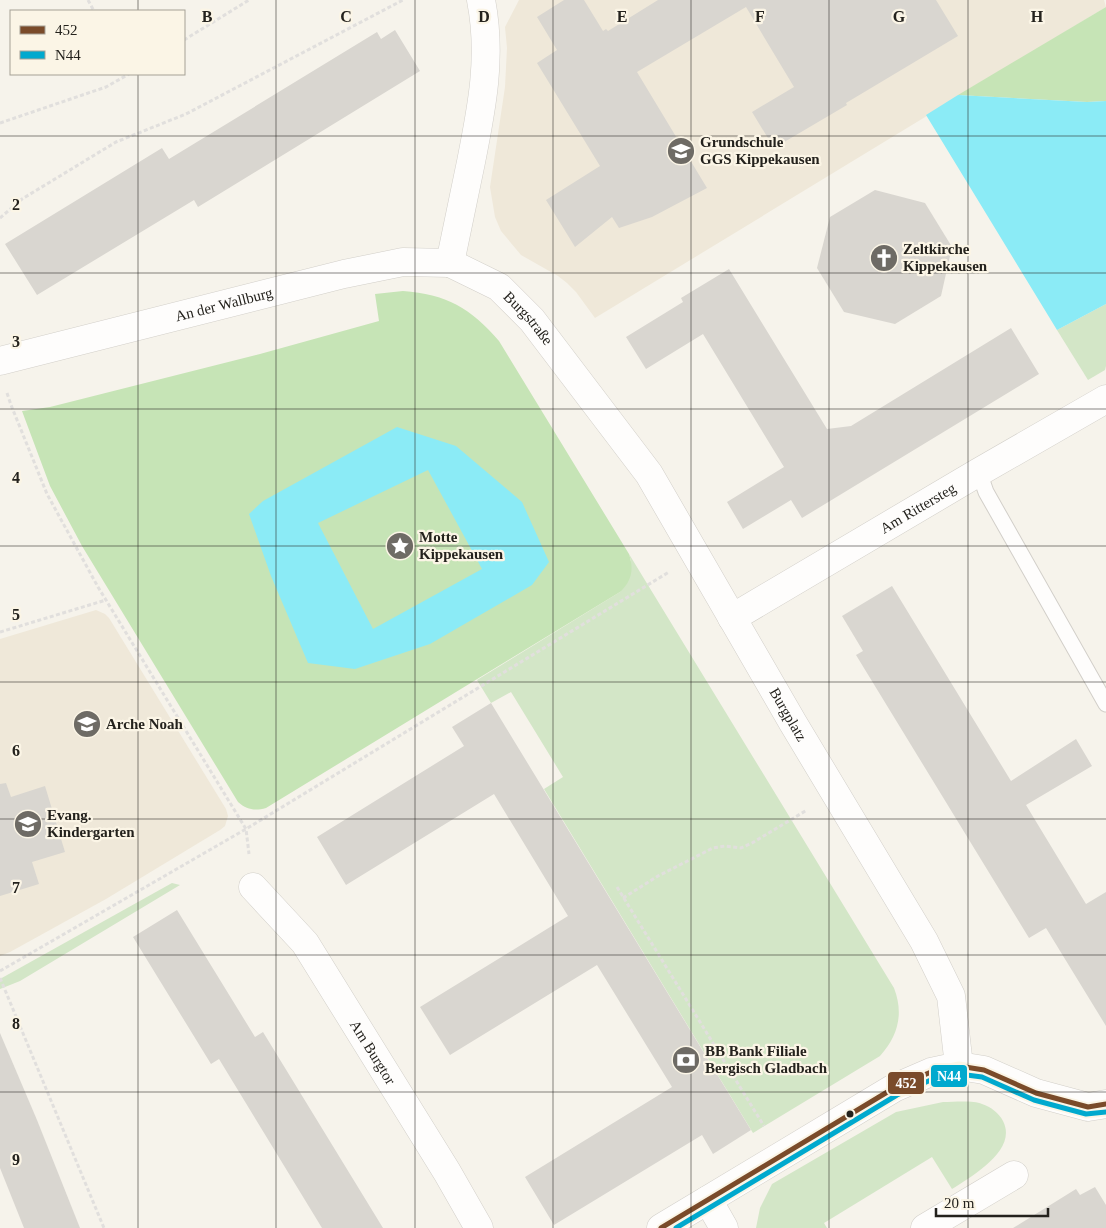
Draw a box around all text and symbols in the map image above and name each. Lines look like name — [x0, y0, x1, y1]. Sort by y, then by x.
text: B — [202, 8, 213, 25]
text: C — [340, 8, 352, 25]
text: D — [478, 8, 490, 25]
text: E — [617, 8, 627, 25]
text: F — [755, 8, 765, 25]
text: G — [893, 8, 906, 25]
text: H — [1031, 8, 1044, 25]
legend — [10, 10, 185, 75]
text: 452 — [55, 22, 78, 38]
text: N44 — [55, 47, 81, 63]
place label: Grundschule GGS Kippekausen — [700, 134, 820, 167]
school or university icon: Grundschule GGS Kippekausen — [666, 136, 696, 166]
text: 2 — [12, 196, 20, 213]
place label: Zeltkirche Kippekausen — [903, 241, 988, 274]
church icon: Zeltkirche Kippekausen — [869, 243, 899, 273]
street label: An der Wallburg — [174, 284, 275, 324]
street label: Burgstraße — [500, 288, 556, 348]
text: 3 — [12, 333, 20, 350]
text: 4 — [12, 469, 20, 486]
street label: Am Rittersteg — [877, 479, 959, 537]
place label: Motte Kippekausen — [419, 529, 504, 562]
place icon: Motte Kippekausen — [385, 531, 415, 561]
text: 5 — [12, 606, 20, 623]
street label: Burgplatz — [766, 685, 810, 744]
school or university icon: Arche Noah — [72, 709, 102, 739]
place label: Arche Noah — [106, 716, 183, 732]
text: 6 — [12, 742, 20, 759]
place label: Evang. Kindergarten — [47, 807, 135, 840]
school or university icon: Evang. Kindergarten — [13, 809, 43, 839]
text: 7 — [12, 879, 20, 896]
text: 8 — [12, 1015, 20, 1032]
street label: Am Burgtor — [347, 1017, 399, 1087]
place label: BB Bank Filiale Bergisch Gladbach — [705, 1043, 828, 1076]
bank icon: BB Bank Filiale Bergisch Gladbach — [671, 1045, 701, 1075]
line badge: N44 — [930, 1064, 968, 1088]
text: N44 — [937, 1069, 961, 1084]
line badge: 452 — [887, 1071, 925, 1095]
text: 452 — [896, 1076, 917, 1091]
unlabelled marker — [845, 1109, 855, 1119]
text: 9 — [12, 1151, 20, 1168]
scale bar — [936, 1186, 1048, 1218]
text: 20 m — [944, 1195, 975, 1211]

